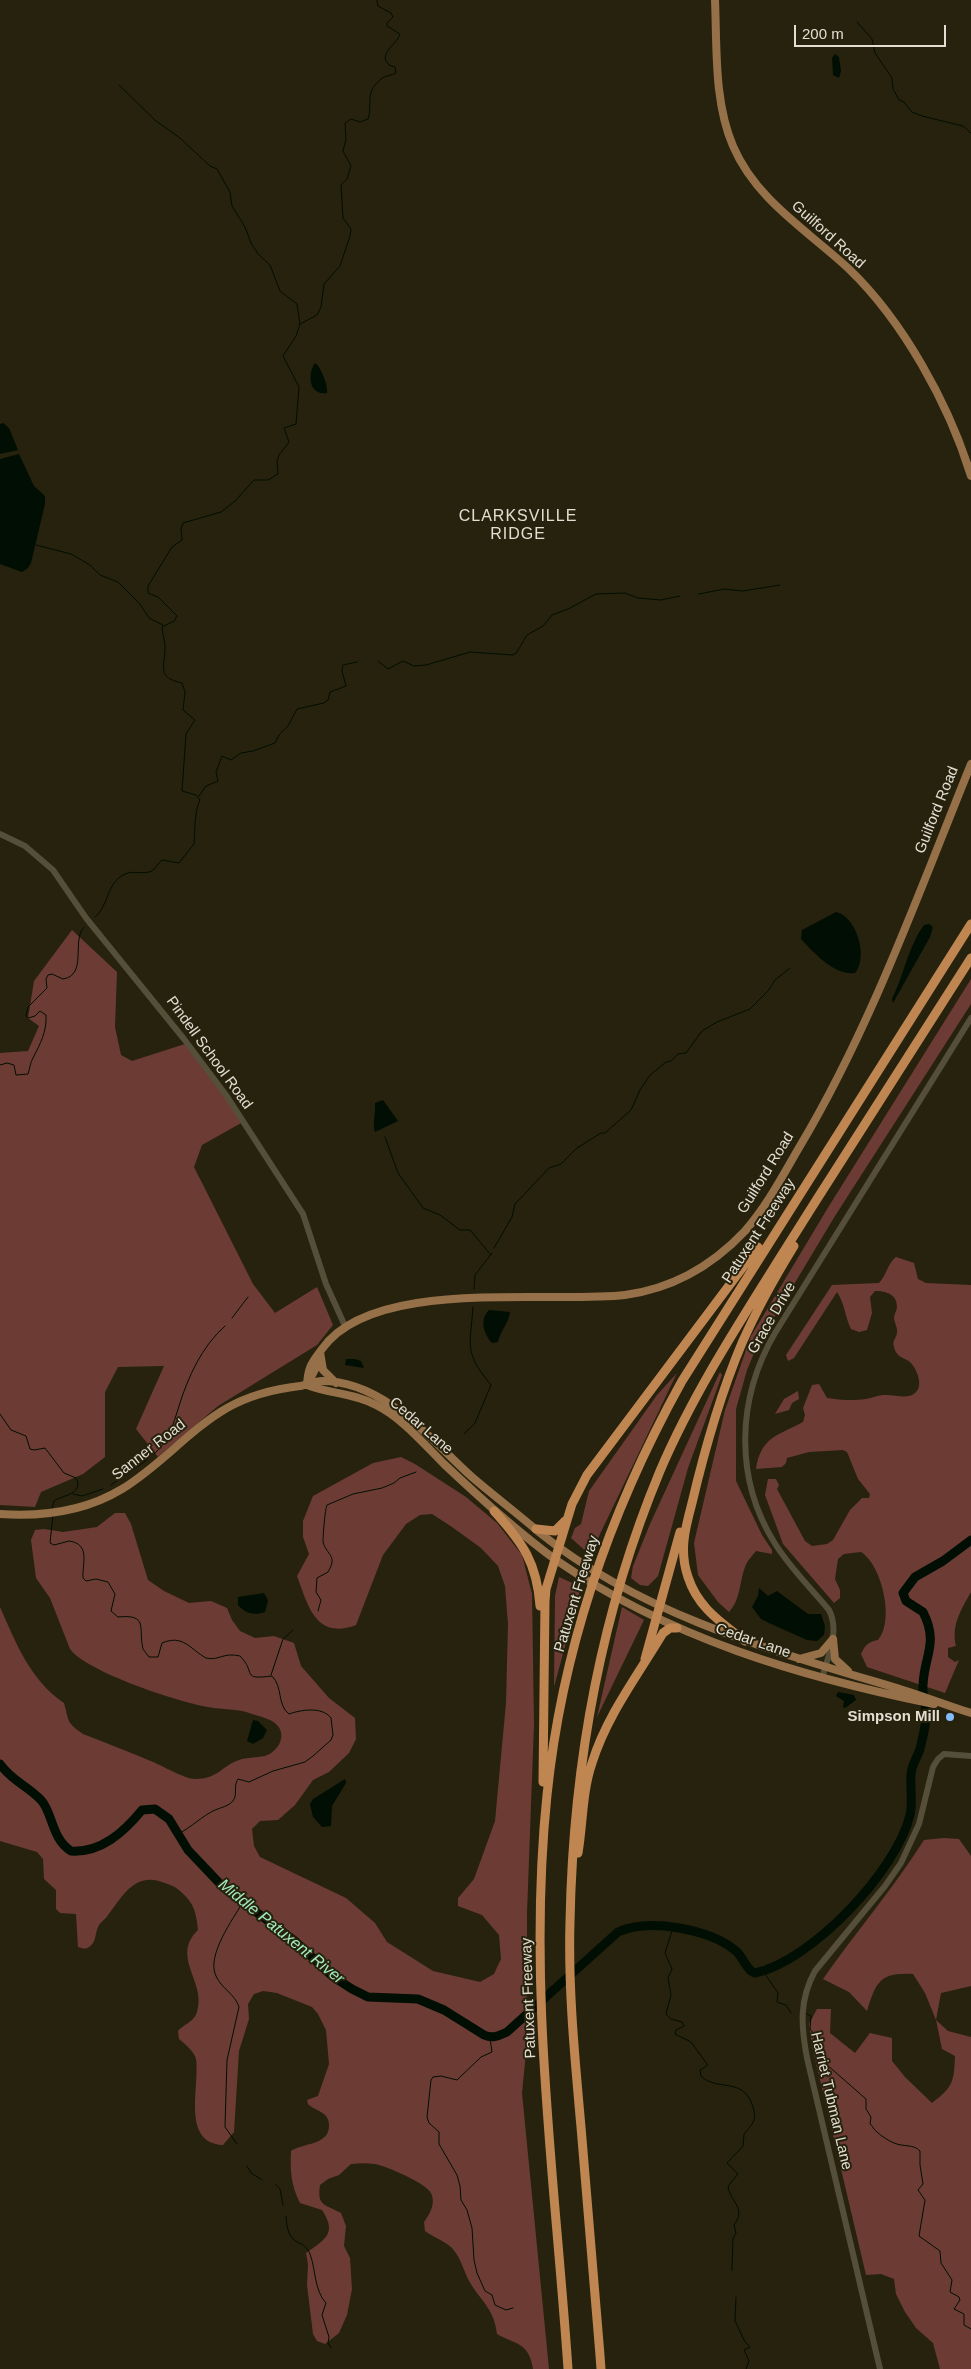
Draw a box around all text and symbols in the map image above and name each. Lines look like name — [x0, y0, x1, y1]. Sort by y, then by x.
scale bar — [796, 15, 948, 47]
text: 200 m — [802, 25, 844, 42]
street label: Guilford Road — [788, 197, 868, 273]
district label: CLARKSVILLE RIDGE — [457, 507, 579, 545]
street label: Guilford Road — [911, 764, 963, 856]
street label: Pindell School Road — [162, 993, 256, 1113]
street label: Guilford Road — [734, 1129, 798, 1217]
street label: Patuxent Freeway — [719, 1175, 799, 1287]
street label: Grace Drive — [744, 1279, 800, 1357]
street label: Cedar Lane — [386, 1393, 456, 1459]
street label: Sanner Road — [109, 1416, 189, 1484]
street label: Patuxent Freeway — [551, 1534, 603, 1654]
street label: Cedar Lane — [713, 1620, 793, 1662]
place label: Simpson Mill — [847, 1708, 940, 1726]
marker: Simpson Mill — [944, 1711, 956, 1723]
water label: Middle Patuxent River — [214, 1875, 348, 1989]
street label: Patuxent Freeway — [518, 1937, 540, 2059]
street label: Harriet Tubman Lane — [806, 2030, 856, 2172]

